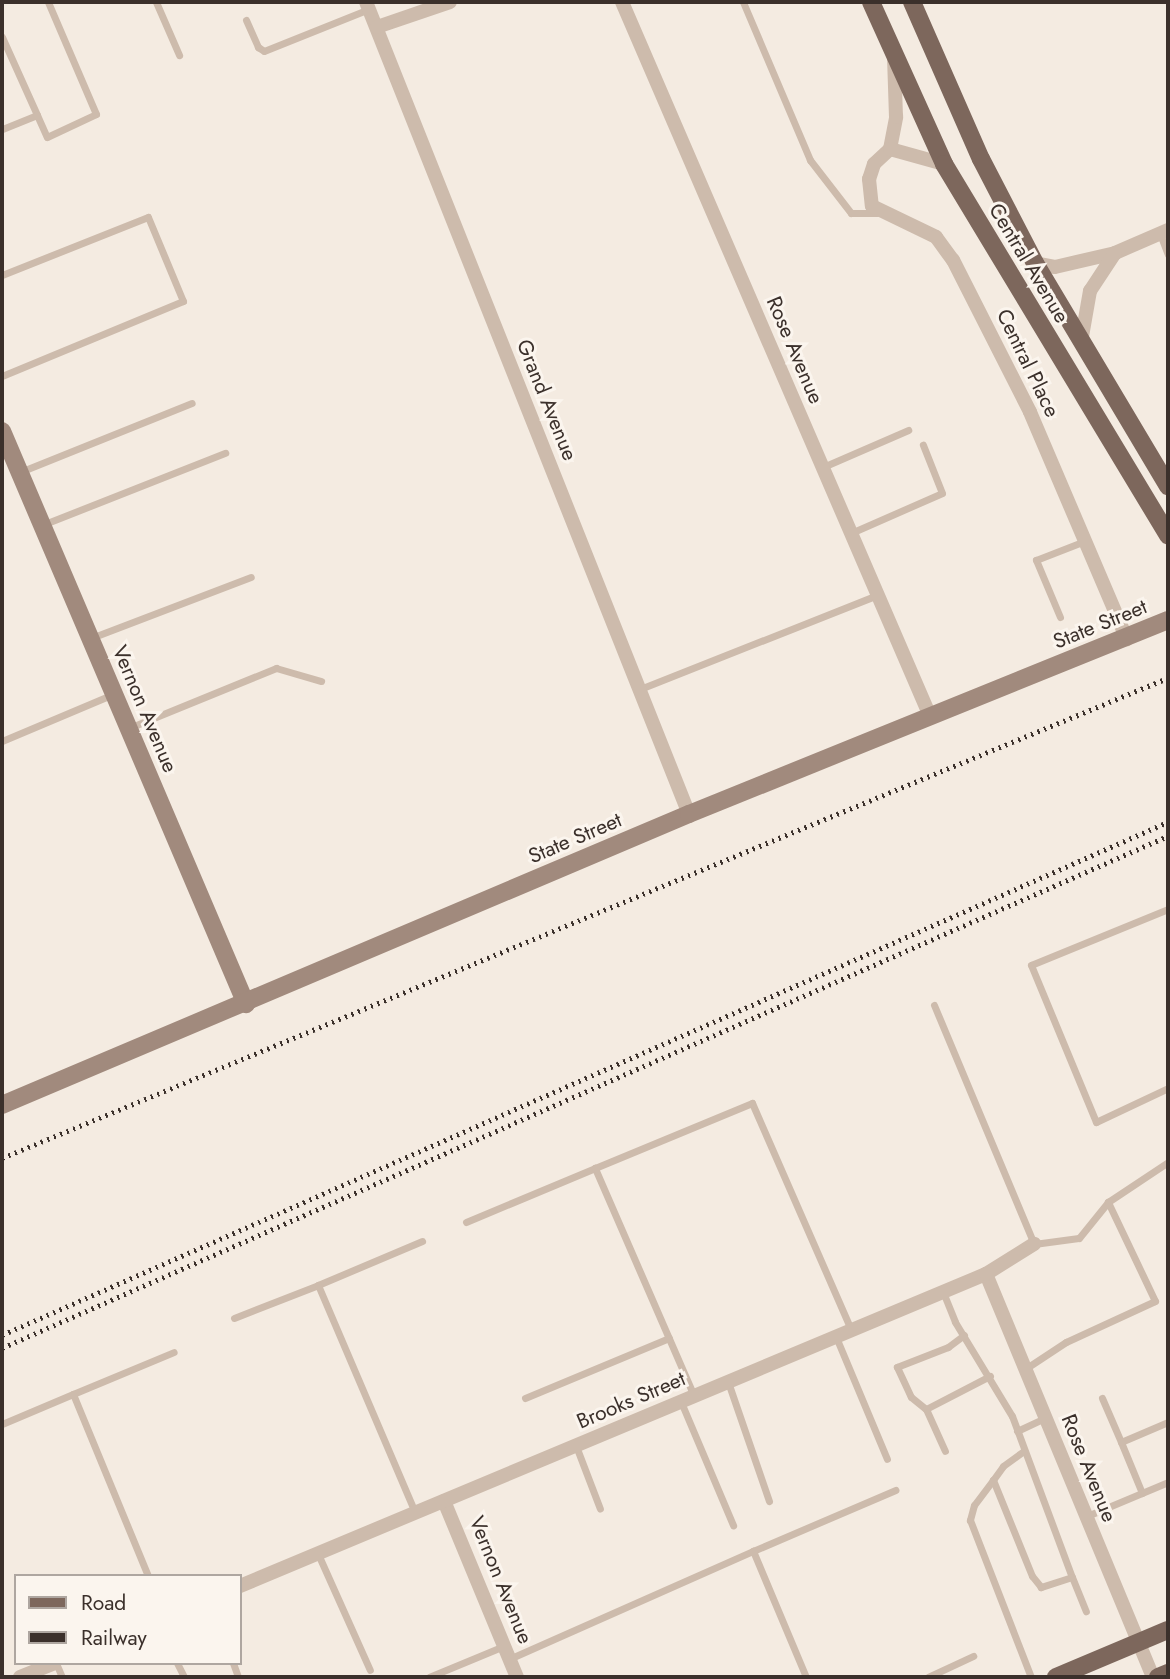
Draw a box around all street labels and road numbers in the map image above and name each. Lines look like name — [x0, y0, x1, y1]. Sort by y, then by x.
street label: Central Avenue — [983, 199, 1075, 327]
street label: Rose Avenue — [761, 293, 829, 407]
street label: Central Place — [991, 305, 1065, 421]
street label: Grand Avenue — [511, 336, 583, 464]
street label: State Street — [1049, 594, 1151, 654]
street label: Vernon Avenue — [107, 642, 183, 776]
street label: State Street — [525, 807, 625, 869]
street label: Brooks Street — [573, 1366, 689, 1434]
street label: Rose Avenue — [1056, 1410, 1122, 1526]
street label: Vernon Avenue — [464, 1512, 538, 1648]

